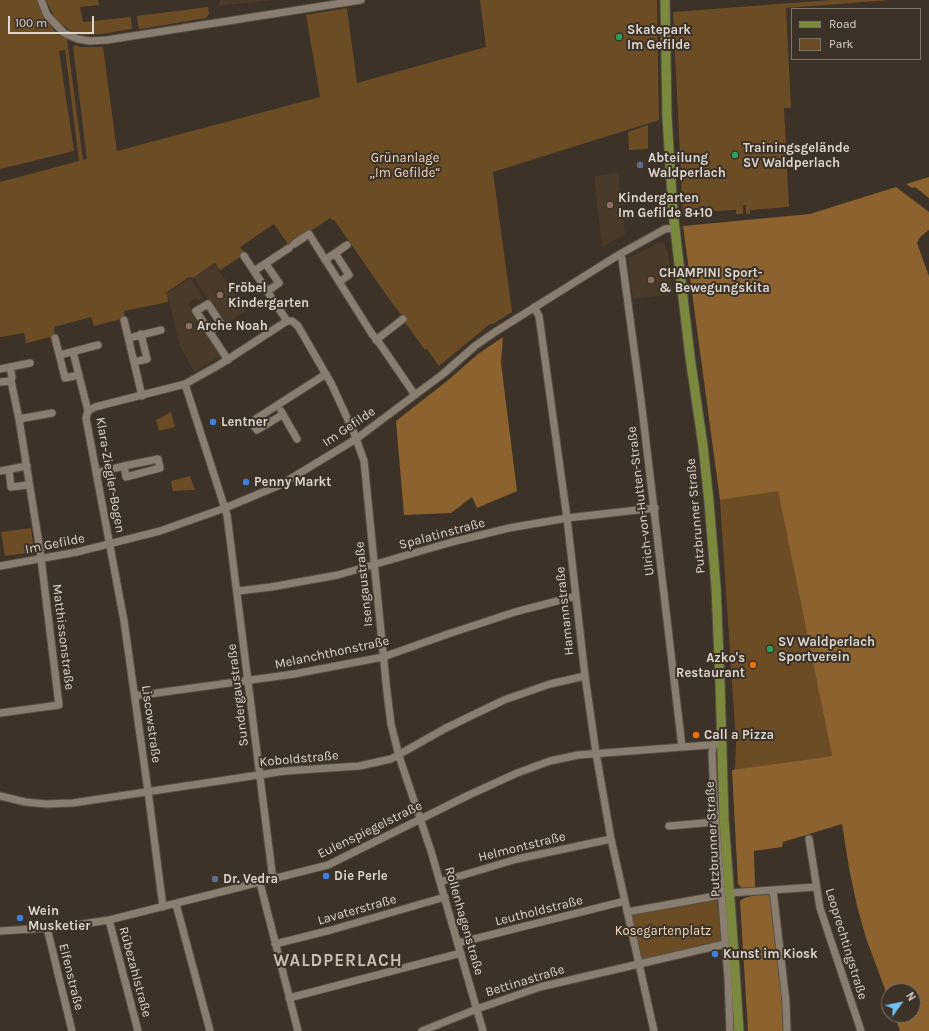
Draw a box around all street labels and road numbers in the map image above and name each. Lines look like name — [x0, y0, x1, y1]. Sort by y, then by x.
street label: Im Gefilde — [320, 404, 378, 450]
street label: Klara-Ziegler-Bogen — [92, 416, 128, 534]
street label: Ulrich-von-Hutten-Straße — [624, 425, 658, 577]
street label: Putzbrunner Straße — [683, 458, 709, 574]
street label: Spalatinstraße — [397, 515, 487, 553]
street label: Im Gefilde — [24, 531, 86, 557]
street label: Isengaustraße — [352, 541, 376, 627]
street label: Hamannstraße — [553, 566, 577, 656]
street label: Matthissonstraße — [49, 583, 77, 691]
street label: Melanchthonstraße — [273, 633, 391, 673]
street label: Sundergaustraße — [224, 643, 252, 747]
street label: Liscowstraße — [138, 684, 164, 764]
street label: Koboldstraße — [259, 748, 339, 770]
street label: Putzbrunner Straße — [702, 781, 724, 897]
street label: Eulenspiegelstraße — [315, 798, 425, 862]
street label: Helmontstraße — [477, 829, 567, 865]
street label: Rollenhagenstraße — [441, 865, 487, 977]
street label: Leoprechtingstraße — [822, 886, 870, 1002]
street label: Lavaterstraße — [316, 891, 398, 929]
street label: Leutholdstraße — [493, 893, 585, 929]
street label: Rübezahlstraße — [115, 925, 155, 1019]
street label: Elfenstraße — [55, 942, 87, 1012]
street label: Bettinastraße — [484, 962, 566, 1000]

